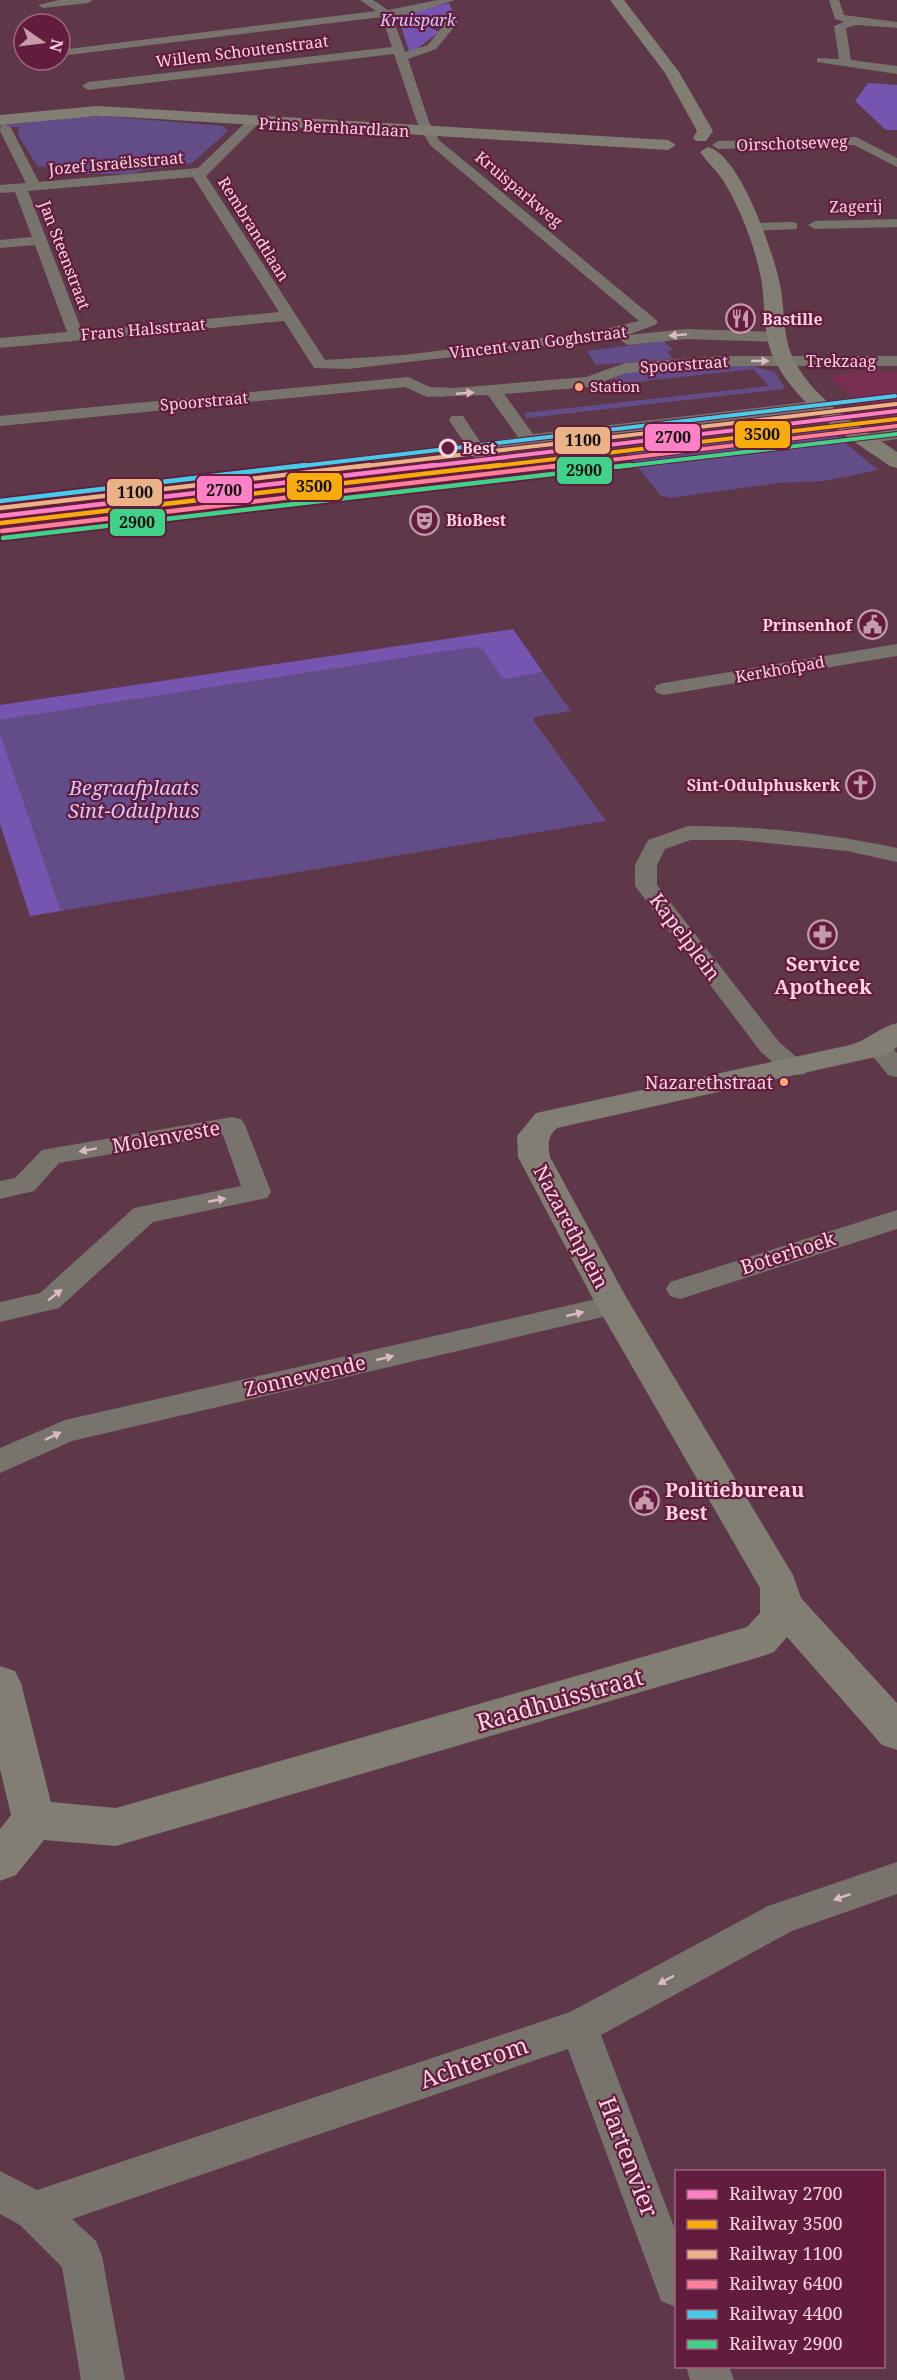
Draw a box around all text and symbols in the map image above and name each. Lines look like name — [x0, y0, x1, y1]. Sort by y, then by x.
park label: Kruispark — [379, 9, 457, 31]
north arrow — [12, 12, 72, 72]
street label: Willem Schoutenstraat — [154, 29, 330, 73]
text: N — [44, 37, 69, 55]
street label: Prins Bernhardlaan — [258, 112, 410, 142]
street label: Oirschotseweg — [736, 130, 848, 156]
street label: Jozef Israëlsstraat — [47, 146, 185, 180]
street label: Kruisparkweg — [471, 146, 568, 232]
street label: Rembrandtlaan — [213, 173, 295, 285]
street label: Zagerij — [829, 195, 883, 217]
street label: Jan Steenstraat — [34, 197, 96, 313]
restaurant icon: Bastille — [725, 303, 757, 335]
place label: Bastille — [762, 308, 823, 330]
street label: Frans Halsstraat — [80, 313, 207, 345]
street label: Vincent van Goghstraat — [448, 320, 628, 364]
one-way arrow — [669, 330, 688, 339]
street label: Spoorstraat — [639, 350, 729, 378]
street label: Trekzaag — [806, 350, 876, 372]
one-way arrow — [750, 356, 769, 366]
place label: Station — [590, 376, 641, 396]
marker: Station — [573, 381, 585, 393]
street label: Spoorstraat — [159, 386, 249, 416]
one-way arrow — [455, 388, 474, 397]
line badge: 3500 — [734, 420, 791, 449]
line badge: 2700 — [644, 423, 701, 452]
text: 3500 — [744, 423, 780, 445]
line badge: 1100 — [554, 426, 611, 455]
text: 2700 — [655, 426, 691, 448]
text: 1100 — [565, 429, 601, 451]
place label: Best — [462, 437, 497, 459]
marker: Best — [439, 439, 457, 457]
line badge: 2900 — [556, 456, 613, 485]
text: 2900 — [566, 459, 602, 481]
line badge: 3500 — [286, 472, 343, 501]
line badge: 2700 — [196, 475, 253, 504]
text: 3500 — [296, 475, 332, 497]
line badge: 1100 — [106, 478, 163, 507]
text: 2700 — [206, 479, 242, 501]
text: 1100 — [117, 481, 153, 503]
theatre icon: BioBest — [409, 504, 441, 536]
line badge: 2900 — [109, 508, 166, 537]
place label: BioBest — [446, 509, 507, 531]
text: 2900 — [119, 511, 155, 533]
public building icon: Prinsenhof — [857, 609, 889, 641]
place label: Prinsenhof — [763, 614, 853, 636]
street label: Kerkhofpad — [734, 650, 827, 688]
church icon: Sint-Odulphuskerk — [845, 769, 877, 801]
park label: Begraafplaats Sint-Odulphus — [68, 774, 200, 824]
place label: Sint-Odulphuskerk — [687, 774, 841, 796]
street label: Kapelplein — [644, 887, 727, 986]
pharmacy icon: Service Apotheek — [807, 918, 839, 950]
place label: Service Apotheek — [774, 950, 872, 1000]
place label: Nazarethstraat — [645, 1070, 773, 1094]
marker: Nazarethstraat — [778, 1076, 790, 1088]
street label: Molenveste — [110, 1114, 222, 1159]
one-way arrow — [78, 1146, 97, 1155]
street label: Nazarethplein — [528, 1160, 615, 1293]
one-way arrow — [208, 1195, 227, 1204]
street label: Boterhoek — [737, 1224, 839, 1281]
one-way arrow — [47, 1289, 63, 1302]
one-way arrow — [566, 1309, 585, 1319]
street label: Zonnewende — [242, 1348, 368, 1403]
one-way arrow — [376, 1352, 395, 1362]
one-way arrow — [44, 1432, 61, 1441]
place label: Politiebureau Best — [665, 1476, 804, 1526]
public building icon: Politiebureau Best — [628, 1485, 660, 1517]
street label: Raadhuisstraat — [472, 1659, 647, 1738]
one-way arrow — [833, 1893, 851, 1902]
one-way arrow — [657, 1975, 674, 1985]
street label: Achterom — [415, 2028, 532, 2096]
street label: Hartenvier — [591, 2092, 667, 2221]
legend — [675, 2170, 885, 2368]
text: Railway 2700 — [729, 2181, 843, 2205]
text: Railway 3500 — [729, 2211, 843, 2235]
text: Railway 1100 — [729, 2241, 843, 2265]
text: Railway 6400 — [729, 2271, 843, 2295]
text: Railway 4400 — [729, 2301, 843, 2325]
text: Railway 2900 — [729, 2331, 843, 2355]

